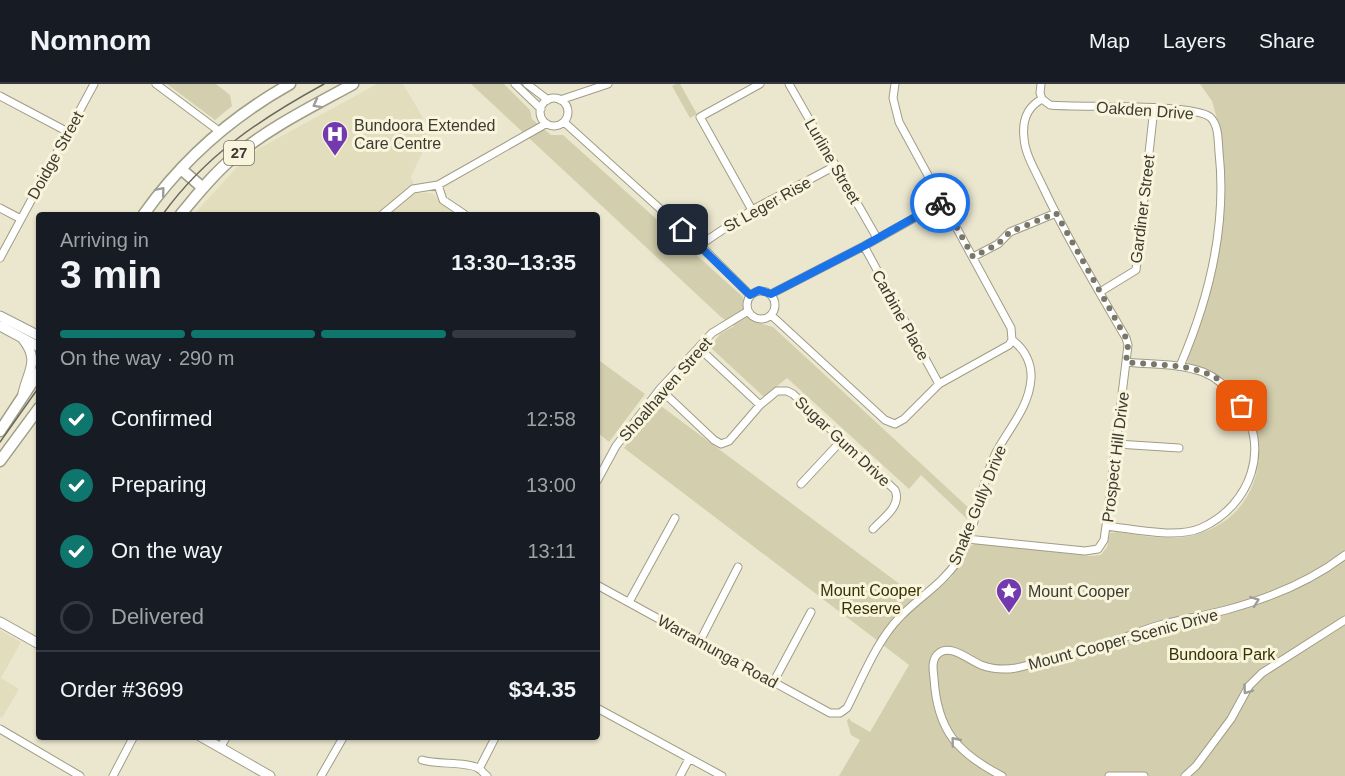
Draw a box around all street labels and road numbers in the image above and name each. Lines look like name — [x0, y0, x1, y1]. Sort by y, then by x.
street label: Oakden Drive — [1096, 99, 1194, 122]
street label: Doidge Street — [24, 108, 87, 202]
street label: Lurline Street — [801, 116, 864, 207]
road number: 27 — [224, 141, 254, 165]
street label: Gardiner Street — [1127, 153, 1158, 264]
street label: St Leger Rise — [721, 173, 814, 235]
street label: Carbine Place — [869, 267, 932, 363]
street label: Shoalhaven Street — [616, 334, 715, 445]
street label: Prospect Hill Drive — [1099, 391, 1132, 523]
street label: Sugar Gum Drive — [792, 393, 894, 490]
street label: Snake Gully Drive — [946, 443, 1009, 568]
street label: Mount Cooper Scenic Drive — [1026, 606, 1220, 673]
street label: Warramunga Road — [655, 611, 781, 691]

